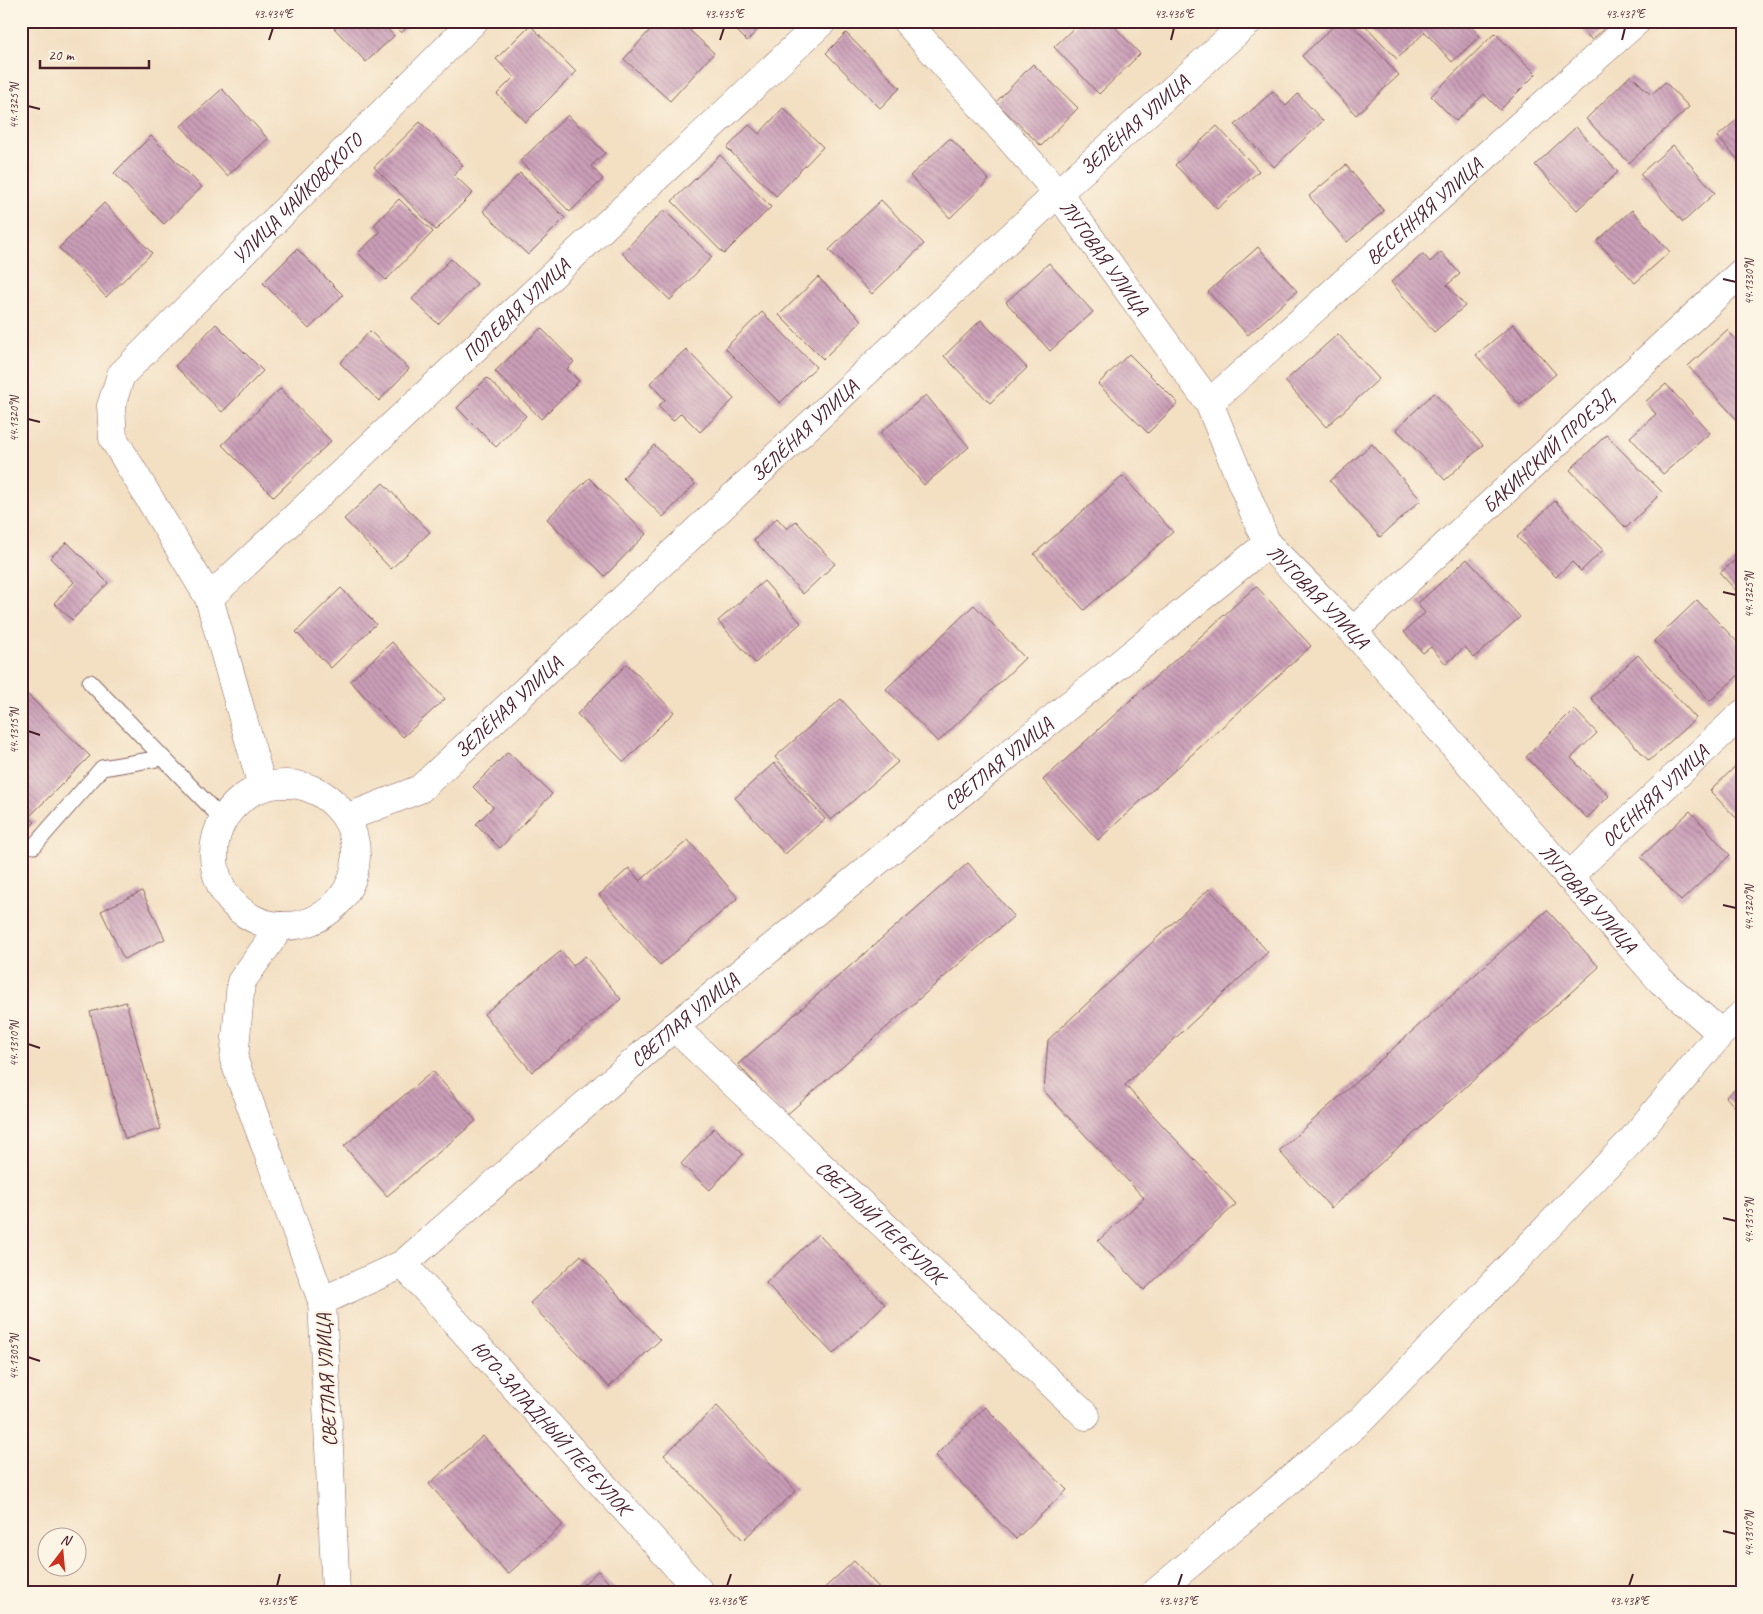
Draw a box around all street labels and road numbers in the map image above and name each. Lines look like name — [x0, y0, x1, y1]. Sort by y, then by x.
street label: ЗЕЛЁНАЯ УЛИЦА — [1075, 69, 1195, 180]
street label: УЛИЦА ЧАЙКОВСКОГО — [227, 127, 369, 269]
street label: ВЕСЕННЯЯ УЛИЦА — [1361, 152, 1489, 270]
street label: ЛУГОВАЯ УЛИЦА — [1054, 196, 1154, 321]
street label: ПОЛЕВАЯ УЛИЦА — [457, 253, 576, 367]
street label: ЗЕЛЁНАЯ УЛИЦА — [745, 374, 864, 487]
street label: БАКИНСКИЙ ПРОЕЗД — [1477, 384, 1620, 518]
street label: ЛУГОВАЯ УЛИЦА — [1262, 540, 1375, 654]
street label: ЗЕЛЁНАЯ УЛИЦА — [449, 650, 568, 763]
street label: СВЕТЛАЯ УЛИЦА — [938, 711, 1059, 816]
street label: ОСЕННЯЯ УЛИЦА — [1596, 739, 1715, 852]
street label: ЛУГОВАЯ УЛИЦА — [1534, 840, 1643, 958]
street label: СВЕТЛАЯ УЛИЦА — [625, 967, 745, 1072]
street label: СВЕТЛЫЙ ПЕРЕУЛОК — [810, 1155, 953, 1292]
street label: СВЕТЛАЯ УЛИЦА — [310, 1312, 342, 1447]
street label: ЮГО-ЗАПАДНЫЙ ПЕРЕУЛОК — [466, 1336, 639, 1523]

